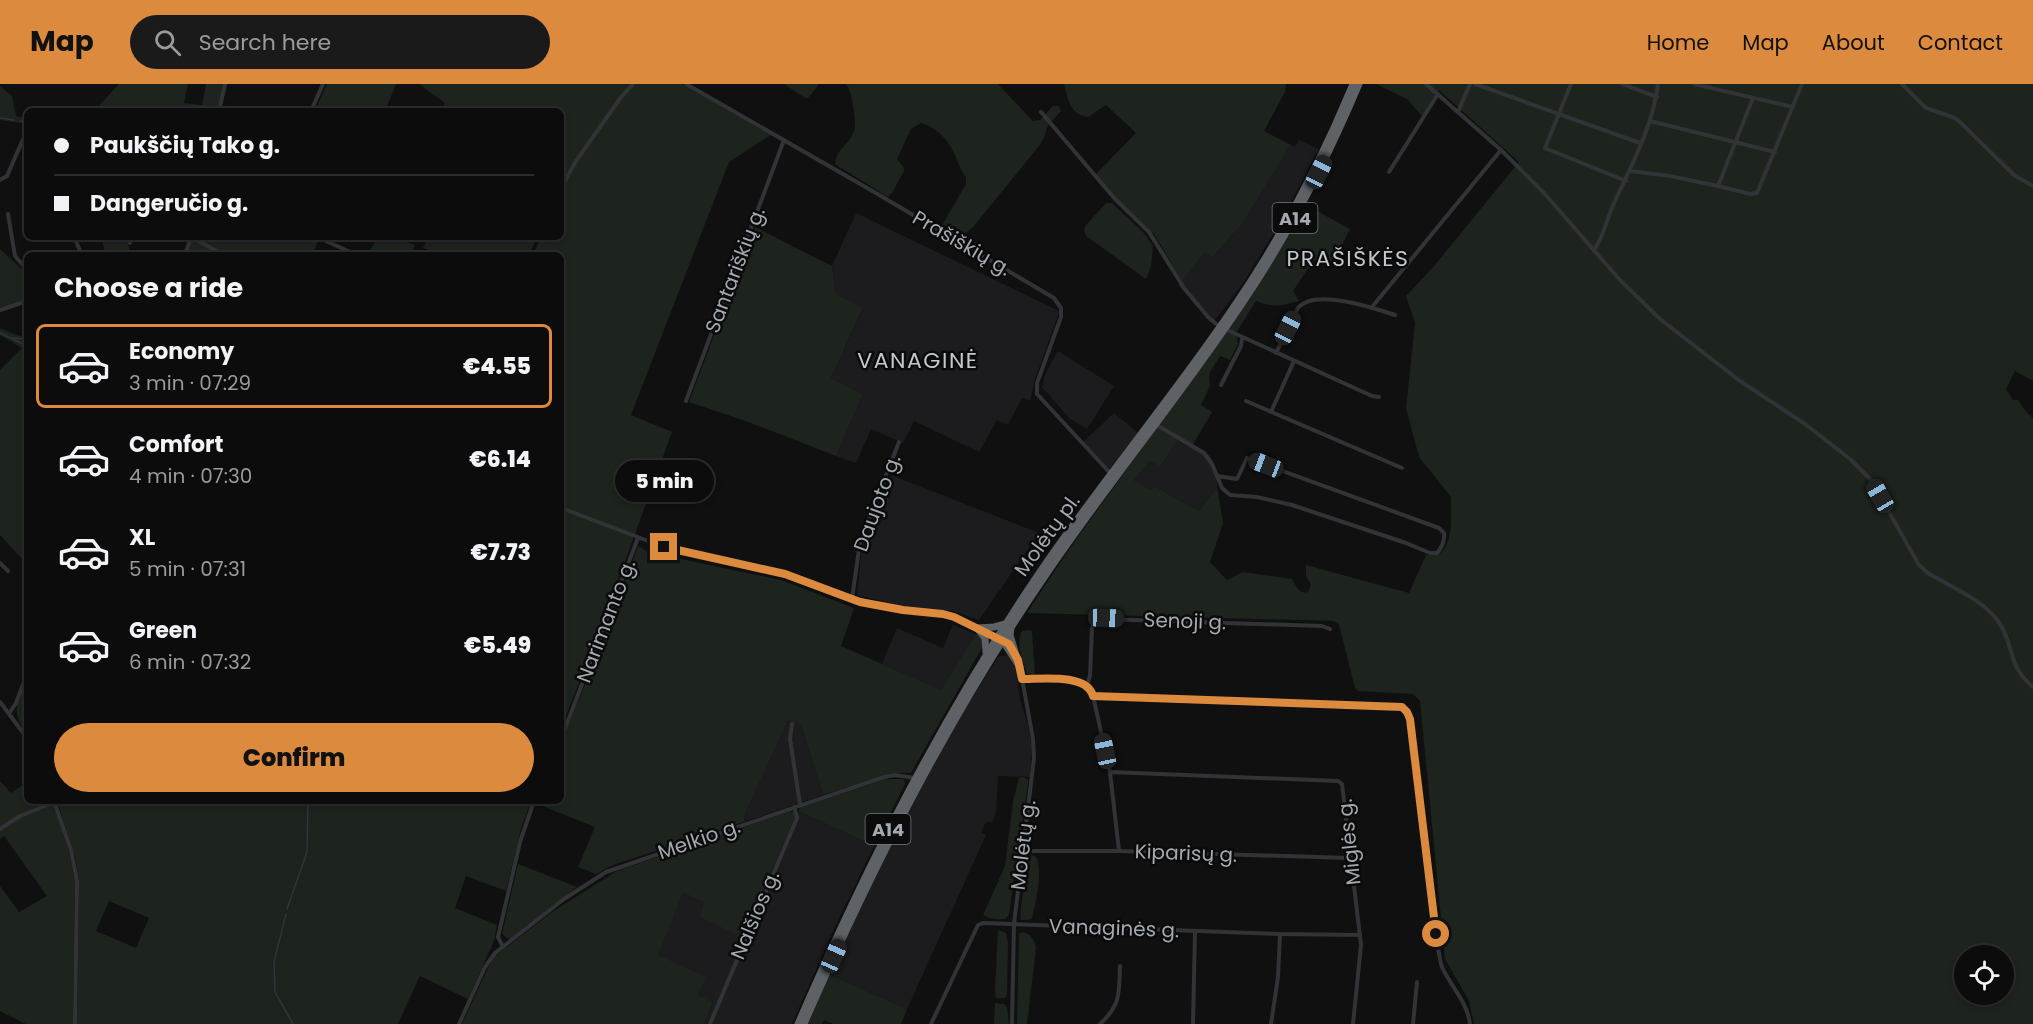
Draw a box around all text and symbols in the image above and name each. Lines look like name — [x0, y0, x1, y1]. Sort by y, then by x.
search box — [130, 15, 550, 69]
text: Map — [30, 22, 94, 61]
icon: search — [151, 26, 184, 59]
text: Search here — [199, 27, 331, 58]
text: Home — [1647, 28, 1709, 57]
text: Map — [1742, 28, 1789, 57]
text: About — [1822, 28, 1885, 57]
text: Contact — [1918, 28, 2003, 57]
text: Paukščių Tako g. — [90, 130, 280, 161]
car — [1303, 152, 1335, 192]
text: Dangeručio g. — [90, 188, 248, 219]
street label: Santariškių g. — [698, 203, 772, 337]
road number: A14 — [1272, 203, 1318, 233]
street label: Prašiškių g. — [908, 204, 1016, 282]
district label: PRAŠIŠKĖS — [1286, 243, 1410, 274]
text: Choose a ride — [54, 269, 243, 306]
car — [1272, 308, 1304, 348]
text: Economy — [129, 336, 234, 367]
icon: car — [57, 339, 111, 393]
district label: VANAGINĖ — [857, 345, 979, 376]
text: €4.55 — [463, 351, 531, 382]
text: 3 min · 07:29 — [129, 369, 251, 397]
text: Comfort — [129, 429, 223, 460]
icon: car — [57, 432, 111, 486]
text: €6.14 — [469, 444, 531, 475]
car — [1246, 450, 1286, 480]
street label: Daujoto g. — [847, 451, 907, 555]
callout: 5 min — [614, 460, 714, 502]
text: 4 min · 07:30 — [129, 462, 252, 490]
text: 5 min — [635, 467, 694, 495]
car — [1863, 476, 1897, 516]
street label: Molėtų pl. — [1008, 488, 1086, 582]
text: XL — [129, 522, 155, 553]
icon: car — [57, 525, 111, 579]
route end — [650, 533, 677, 560]
text: €7.73 — [470, 537, 531, 568]
text: 5 min · 07:31 — [129, 555, 246, 583]
street label: Narimanto g. — [570, 555, 642, 687]
street label: Senoji g. — [1143, 606, 1227, 636]
car — [1088, 608, 1124, 628]
text: Green — [129, 615, 197, 646]
icon: car — [57, 618, 111, 672]
text: €5.49 — [464, 630, 531, 661]
text: 6 min · 07:32 — [129, 648, 251, 676]
button: Confirm — [54, 723, 534, 792]
car — [1092, 732, 1118, 770]
street label: Molėtų g. — [1004, 798, 1042, 892]
street label: Miglės g. — [1331, 798, 1367, 886]
street label: Melkio g. — [654, 812, 744, 866]
road number: A14 — [866, 814, 910, 844]
street label: Kiparisų g. — [1134, 837, 1238, 869]
street label: Nalšios g. — [724, 866, 786, 964]
street label: Vanaginės g. — [1048, 912, 1180, 944]
route start — [1422, 920, 1449, 947]
car — [818, 936, 850, 976]
map controls — [1954, 945, 2014, 1005]
button: locate — [1954, 945, 2014, 1005]

